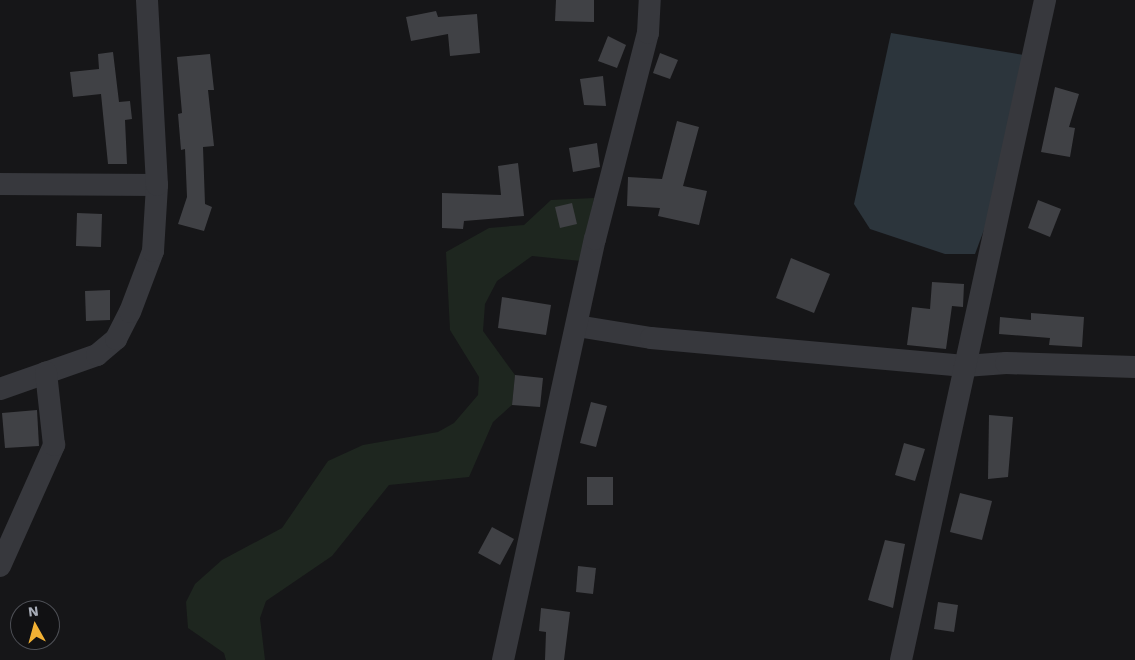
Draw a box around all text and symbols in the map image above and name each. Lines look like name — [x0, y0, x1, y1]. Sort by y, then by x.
north arrow — [10, 600, 60, 650]
text: N — [27, 603, 39, 620]

